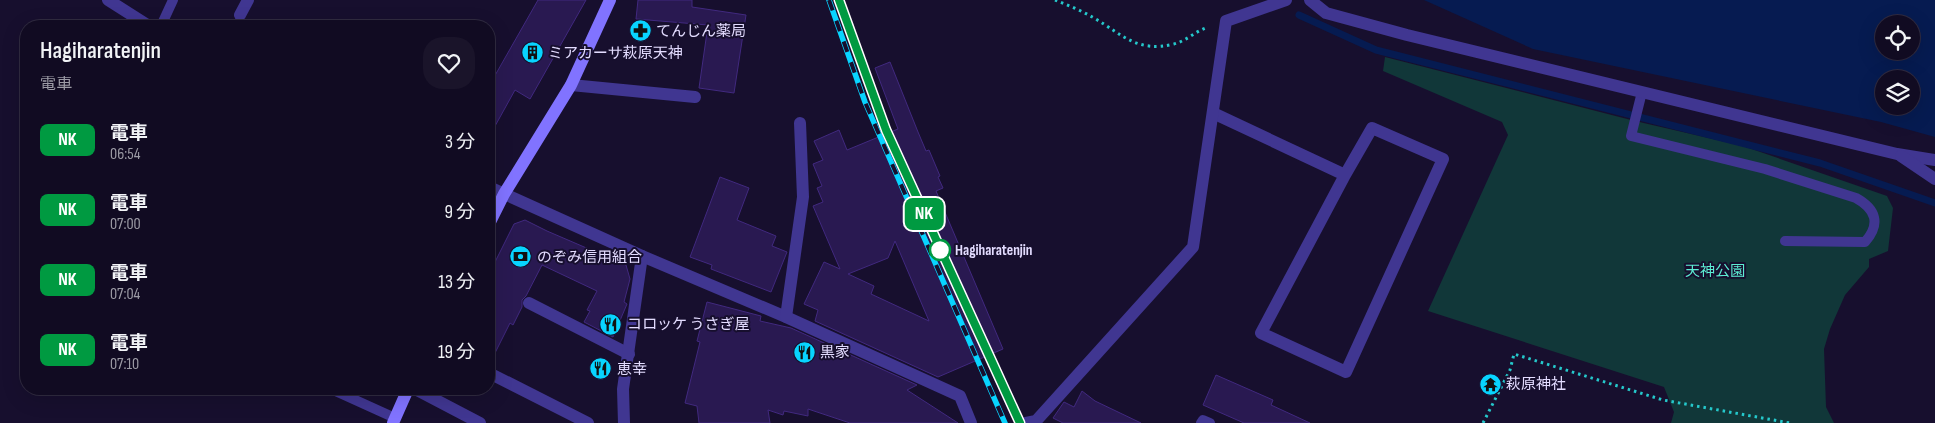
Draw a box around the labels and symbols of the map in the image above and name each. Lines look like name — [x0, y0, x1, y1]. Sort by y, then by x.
pharmacy icon: てんじん薬局 — [628, 19, 652, 43]
place label: てんじん薬局 — [656, 22, 746, 41]
building icon: ミアカーサ萩原天神 — [520, 41, 544, 65]
place label: ミアカーサ萩原天神 — [548, 44, 683, 63]
line badge: NK — [902, 198, 946, 230]
marker: Hagiharatenjin — [929, 239, 951, 261]
place label: Hagiharatenjin — [955, 241, 1033, 260]
bank icon: のぞみ信用組合 — [509, 245, 533, 269]
place label: のぞみ信用組合 — [537, 248, 642, 267]
park label: 天神公園 — [1685, 262, 1745, 281]
restaurant icon: コロッケ うさぎ屋 — [599, 312, 623, 336]
place label: コロッケ うさぎ屋 — [627, 315, 749, 334]
restaurant icon: 黒家 — [792, 340, 816, 364]
place label: 黒家 — [820, 343, 850, 362]
restaurant icon: 恵幸 — [589, 357, 613, 381]
place label: 恵幸 — [617, 360, 647, 379]
temple icon: 萩原神社 — [1478, 372, 1502, 396]
place label: 萩原神社 — [1506, 375, 1566, 394]

